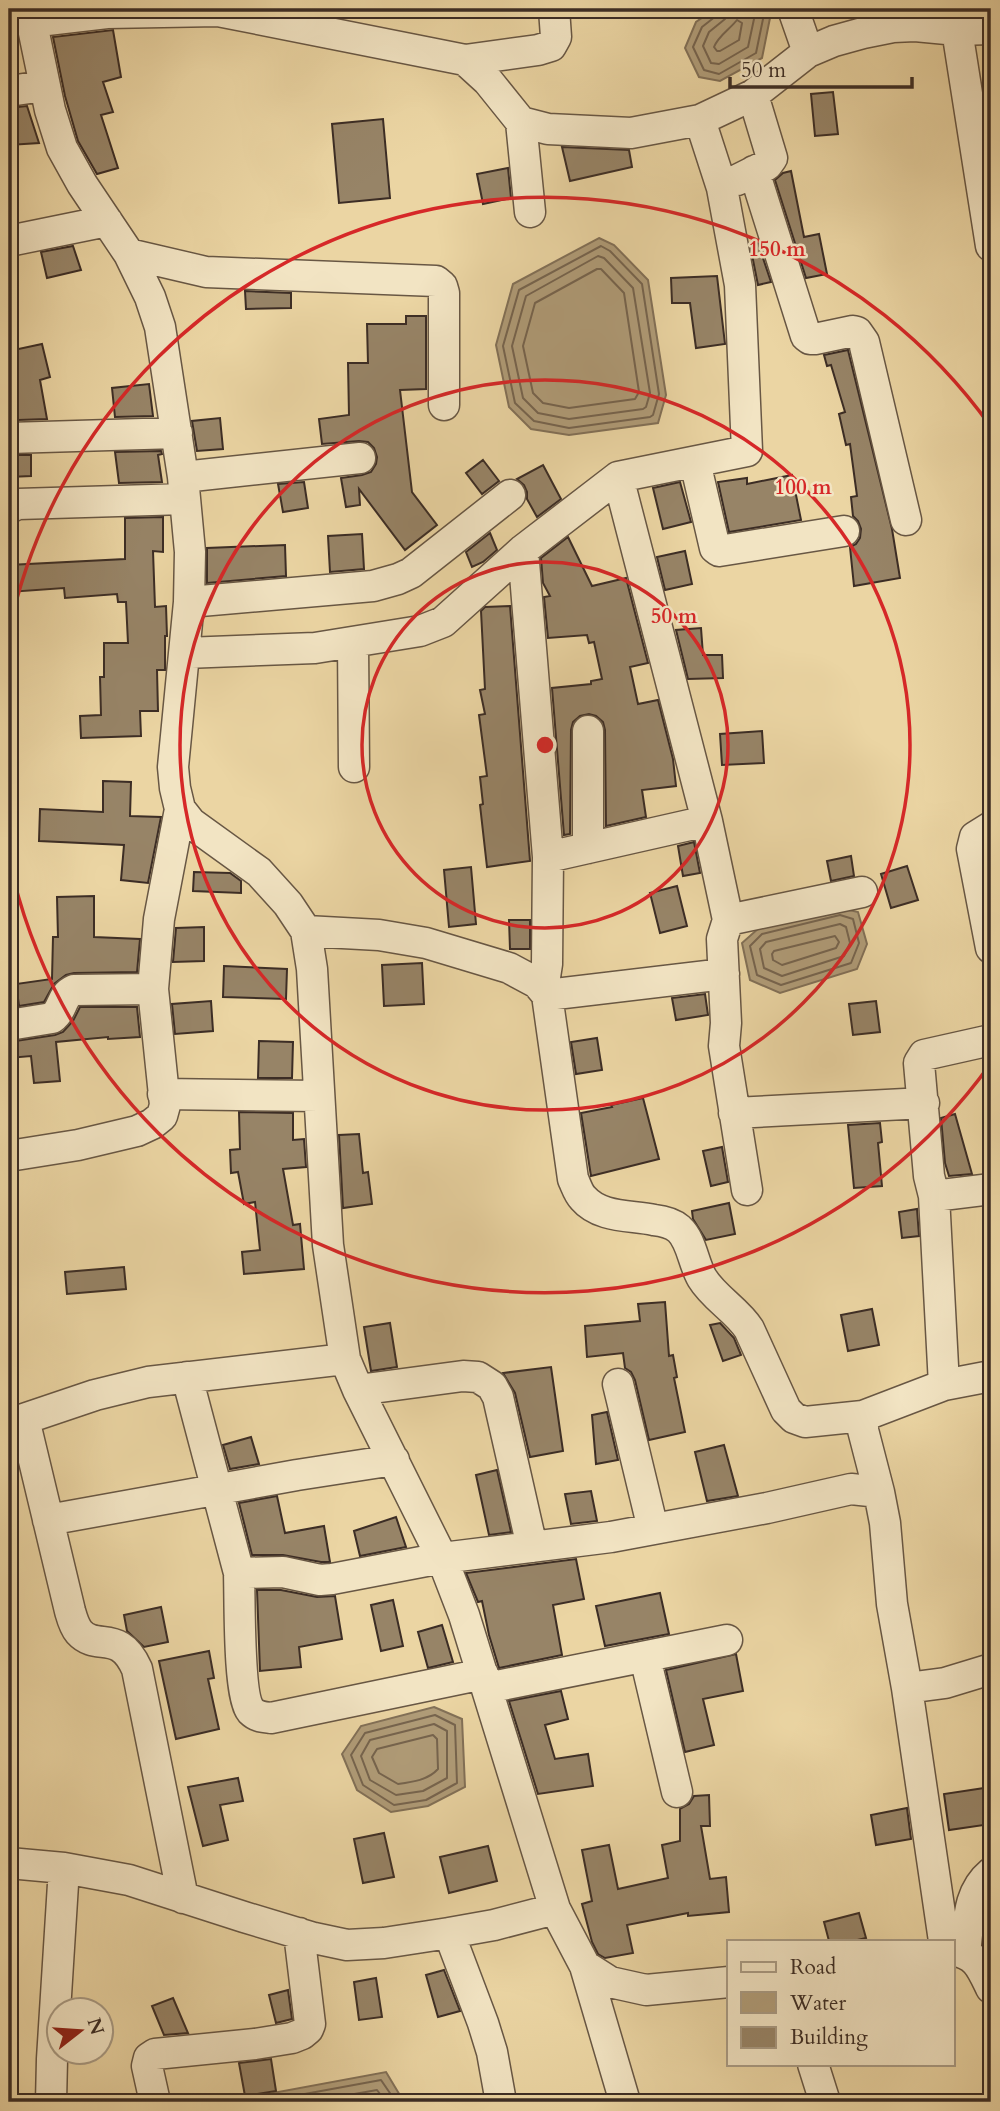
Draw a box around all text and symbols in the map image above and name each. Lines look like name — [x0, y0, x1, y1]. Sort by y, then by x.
scale bar — [730, 46, 912, 90]
text: 50 m — [741, 56, 786, 85]
text: 150 m — [748, 235, 806, 264]
text: 100 m — [774, 473, 832, 502]
text: 50 m — [651, 602, 698, 631]
centre of rings — [533, 733, 557, 757]
legend — [727, 1940, 954, 2066]
text: Road — [790, 1953, 836, 1982]
text: Water — [789, 1989, 846, 2018]
north arrow — [46, 1996, 116, 2066]
text: N — [80, 2015, 110, 2038]
text: Building — [790, 2023, 868, 2052]

